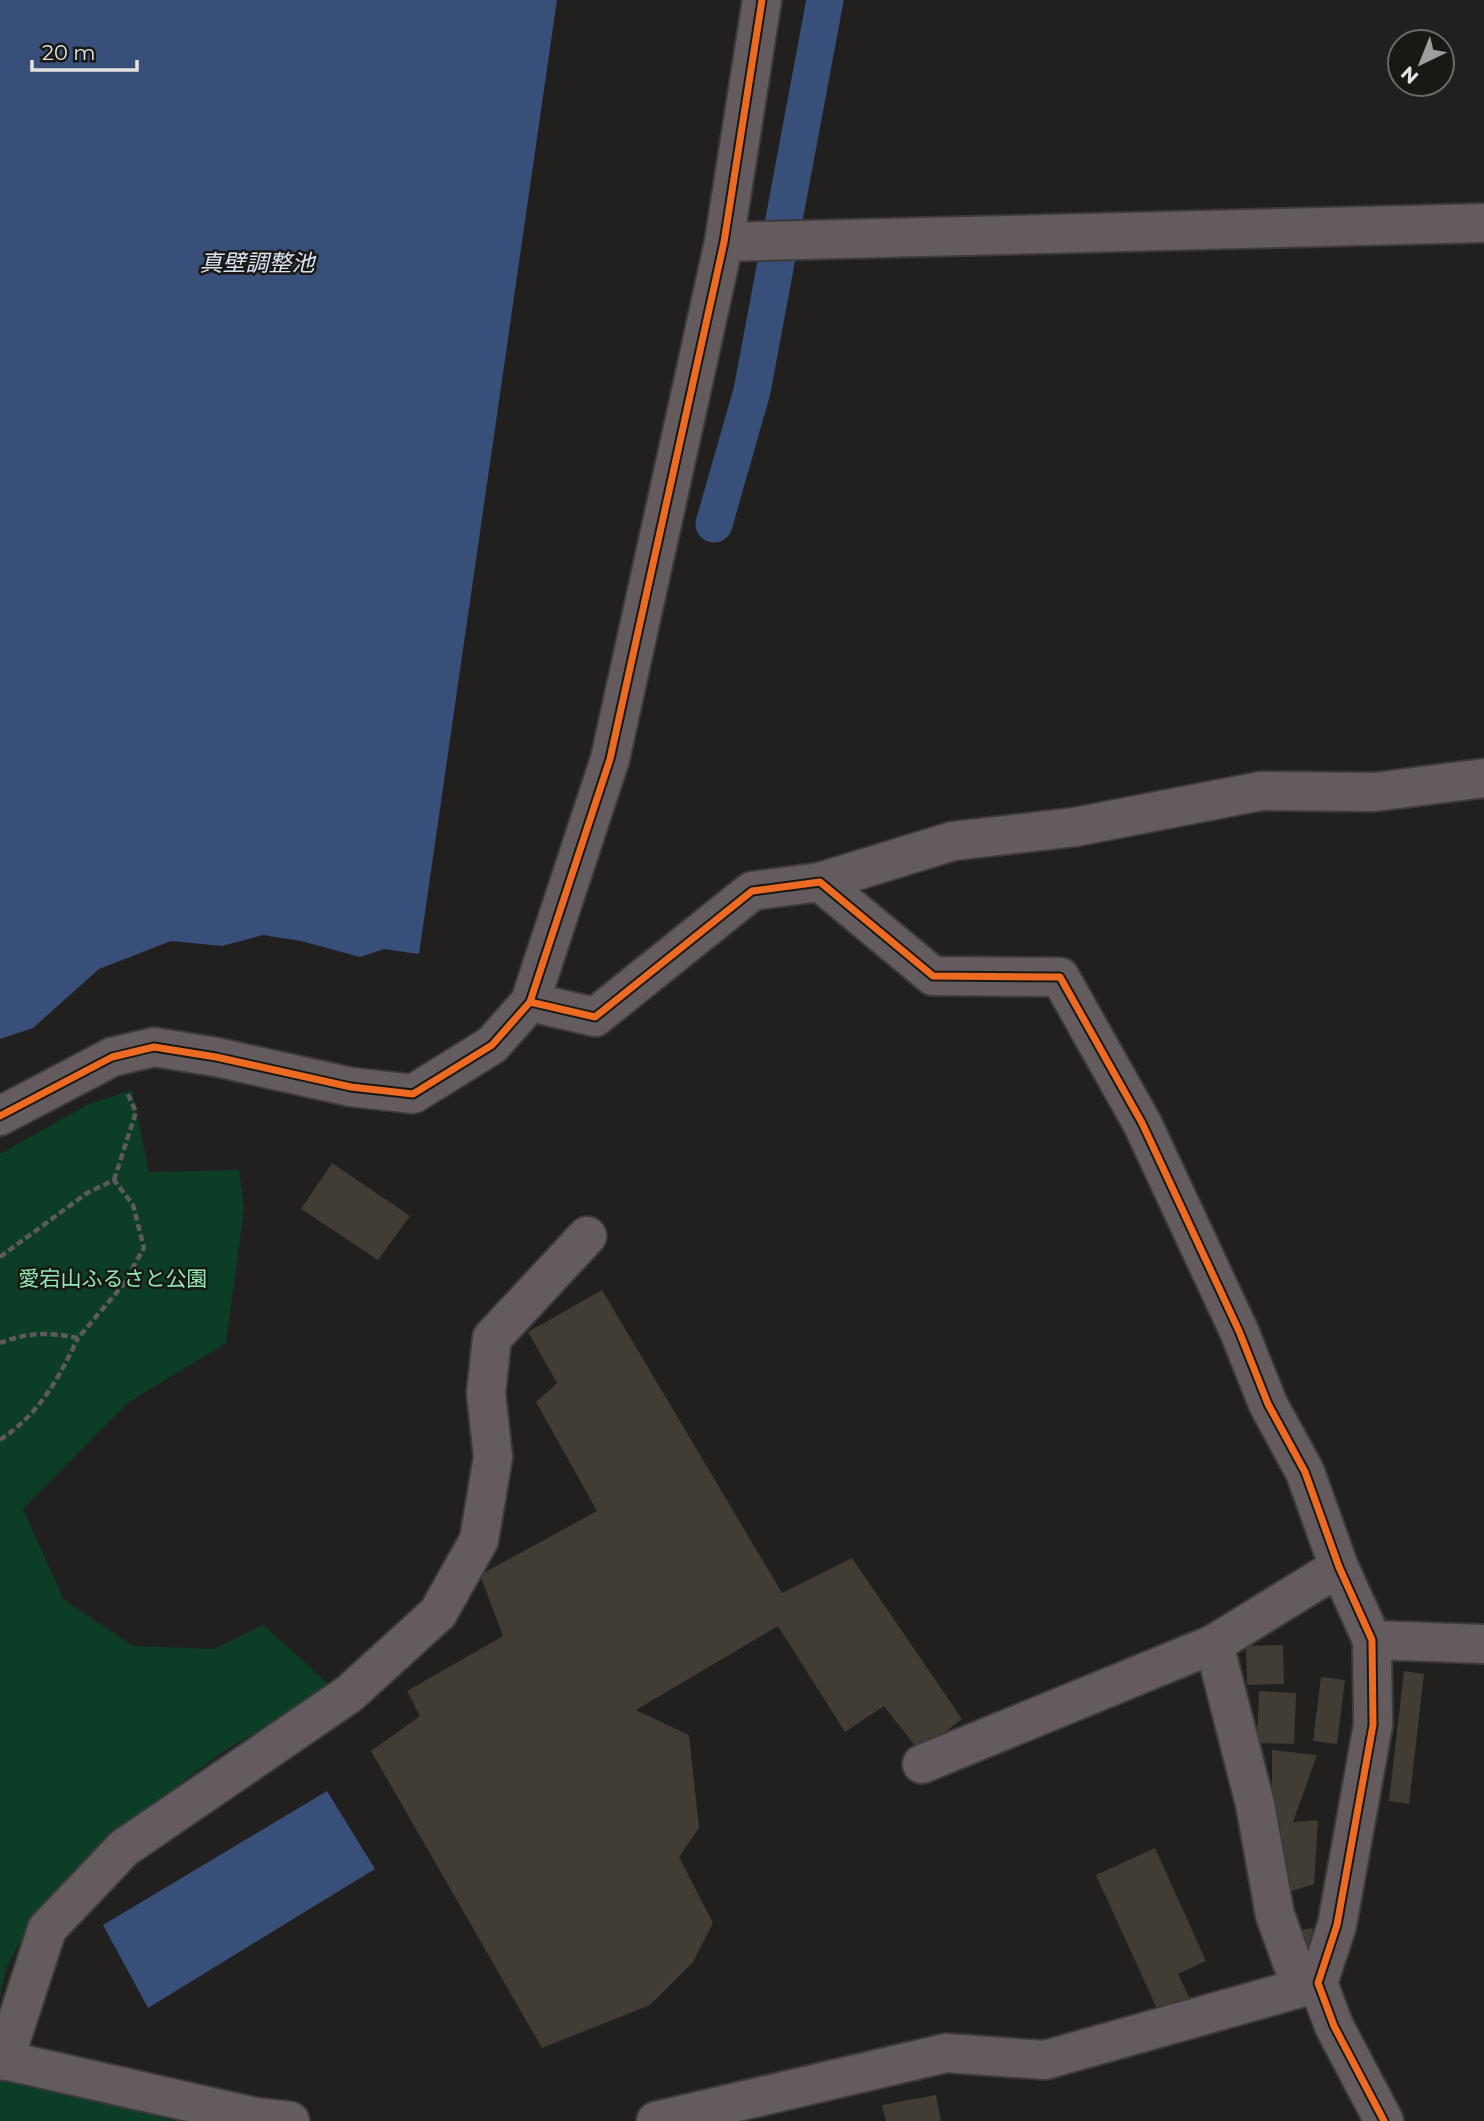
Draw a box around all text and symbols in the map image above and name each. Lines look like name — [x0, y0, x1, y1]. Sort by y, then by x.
scale bar — [32, 28, 136, 72]
north arrow — [1386, 28, 1456, 98]
text: 20 m — [42, 40, 96, 65]
text: N — [1396, 61, 1423, 89]
water label: 真壁調整池 — [200, 249, 317, 277]
park label: 愛宕山ふるさと公園 — [19, 1266, 208, 1291]

